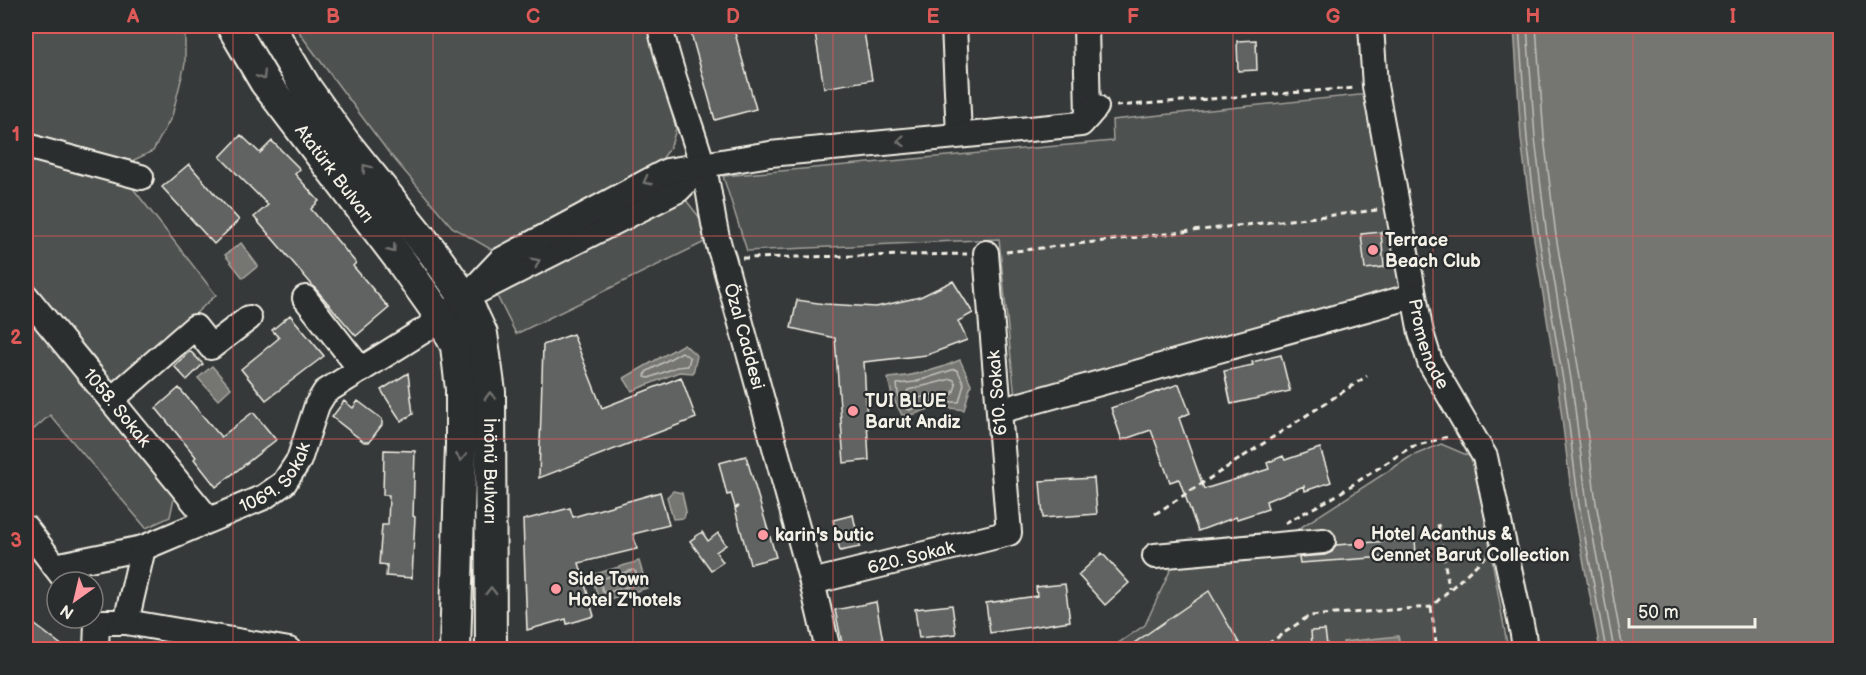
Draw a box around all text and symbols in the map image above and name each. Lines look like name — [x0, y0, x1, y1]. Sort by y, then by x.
text: A — [126, 5, 140, 29]
text: B — [326, 5, 340, 29]
text: C — [526, 5, 540, 29]
text: D — [726, 5, 740, 29]
text: E — [927, 5, 940, 29]
text: F — [1127, 5, 1139, 29]
text: G — [1326, 5, 1341, 29]
text: H — [1526, 5, 1540, 29]
text: I — [1730, 5, 1736, 29]
one-way arrow — [254, 70, 266, 80]
street label: Atatürk Bulvarı — [290, 121, 378, 227]
text: 1 — [12, 123, 20, 147]
one-way arrow — [896, 134, 905, 147]
one-way arrow — [362, 164, 373, 175]
one-way arrow — [643, 174, 654, 185]
place label: Terrace Beach Club — [1385, 230, 1481, 272]
one-way arrow — [384, 242, 395, 253]
marker: Terrace Beach Club — [1366, 243, 1380, 257]
one-way arrow — [529, 257, 540, 269]
street label: Özal Caddesi — [719, 281, 769, 392]
street label: Promenade — [1404, 297, 1454, 393]
text: 2 — [10, 326, 22, 350]
street label: 610. Sokak — [983, 349, 1012, 436]
street label: 1058. Sokak — [79, 364, 155, 451]
place label: TUI BLUE Barut Andiz — [865, 391, 961, 433]
one-way arrow — [483, 392, 496, 401]
marker: TUI BLUE Barut Andiz — [846, 404, 860, 418]
street label: İnönü Bulvarı — [479, 418, 501, 524]
street label: 1069. Sokak — [236, 440, 315, 517]
one-way arrow — [455, 453, 467, 462]
place label: Hotel Acanthus & Cennet Barut Collection — [1371, 524, 1570, 566]
place label: karin's butic — [775, 525, 874, 546]
marker: karin's butic — [756, 528, 770, 542]
text: 3 — [10, 529, 22, 553]
street label: 620. Sokak — [865, 537, 957, 579]
marker: Hotel Acanthus & Cennet Barut Collection — [1352, 537, 1366, 551]
place label: Side Town Hotel Z'hotels — [568, 569, 682, 611]
north arrow — [45, 570, 105, 630]
marker: Side Town Hotel Z'hotels — [549, 582, 563, 596]
one-way arrow — [485, 587, 497, 596]
scale bar — [1629, 591, 1755, 629]
text: N — [57, 600, 78, 622]
text: 50 m — [1638, 602, 1679, 623]

